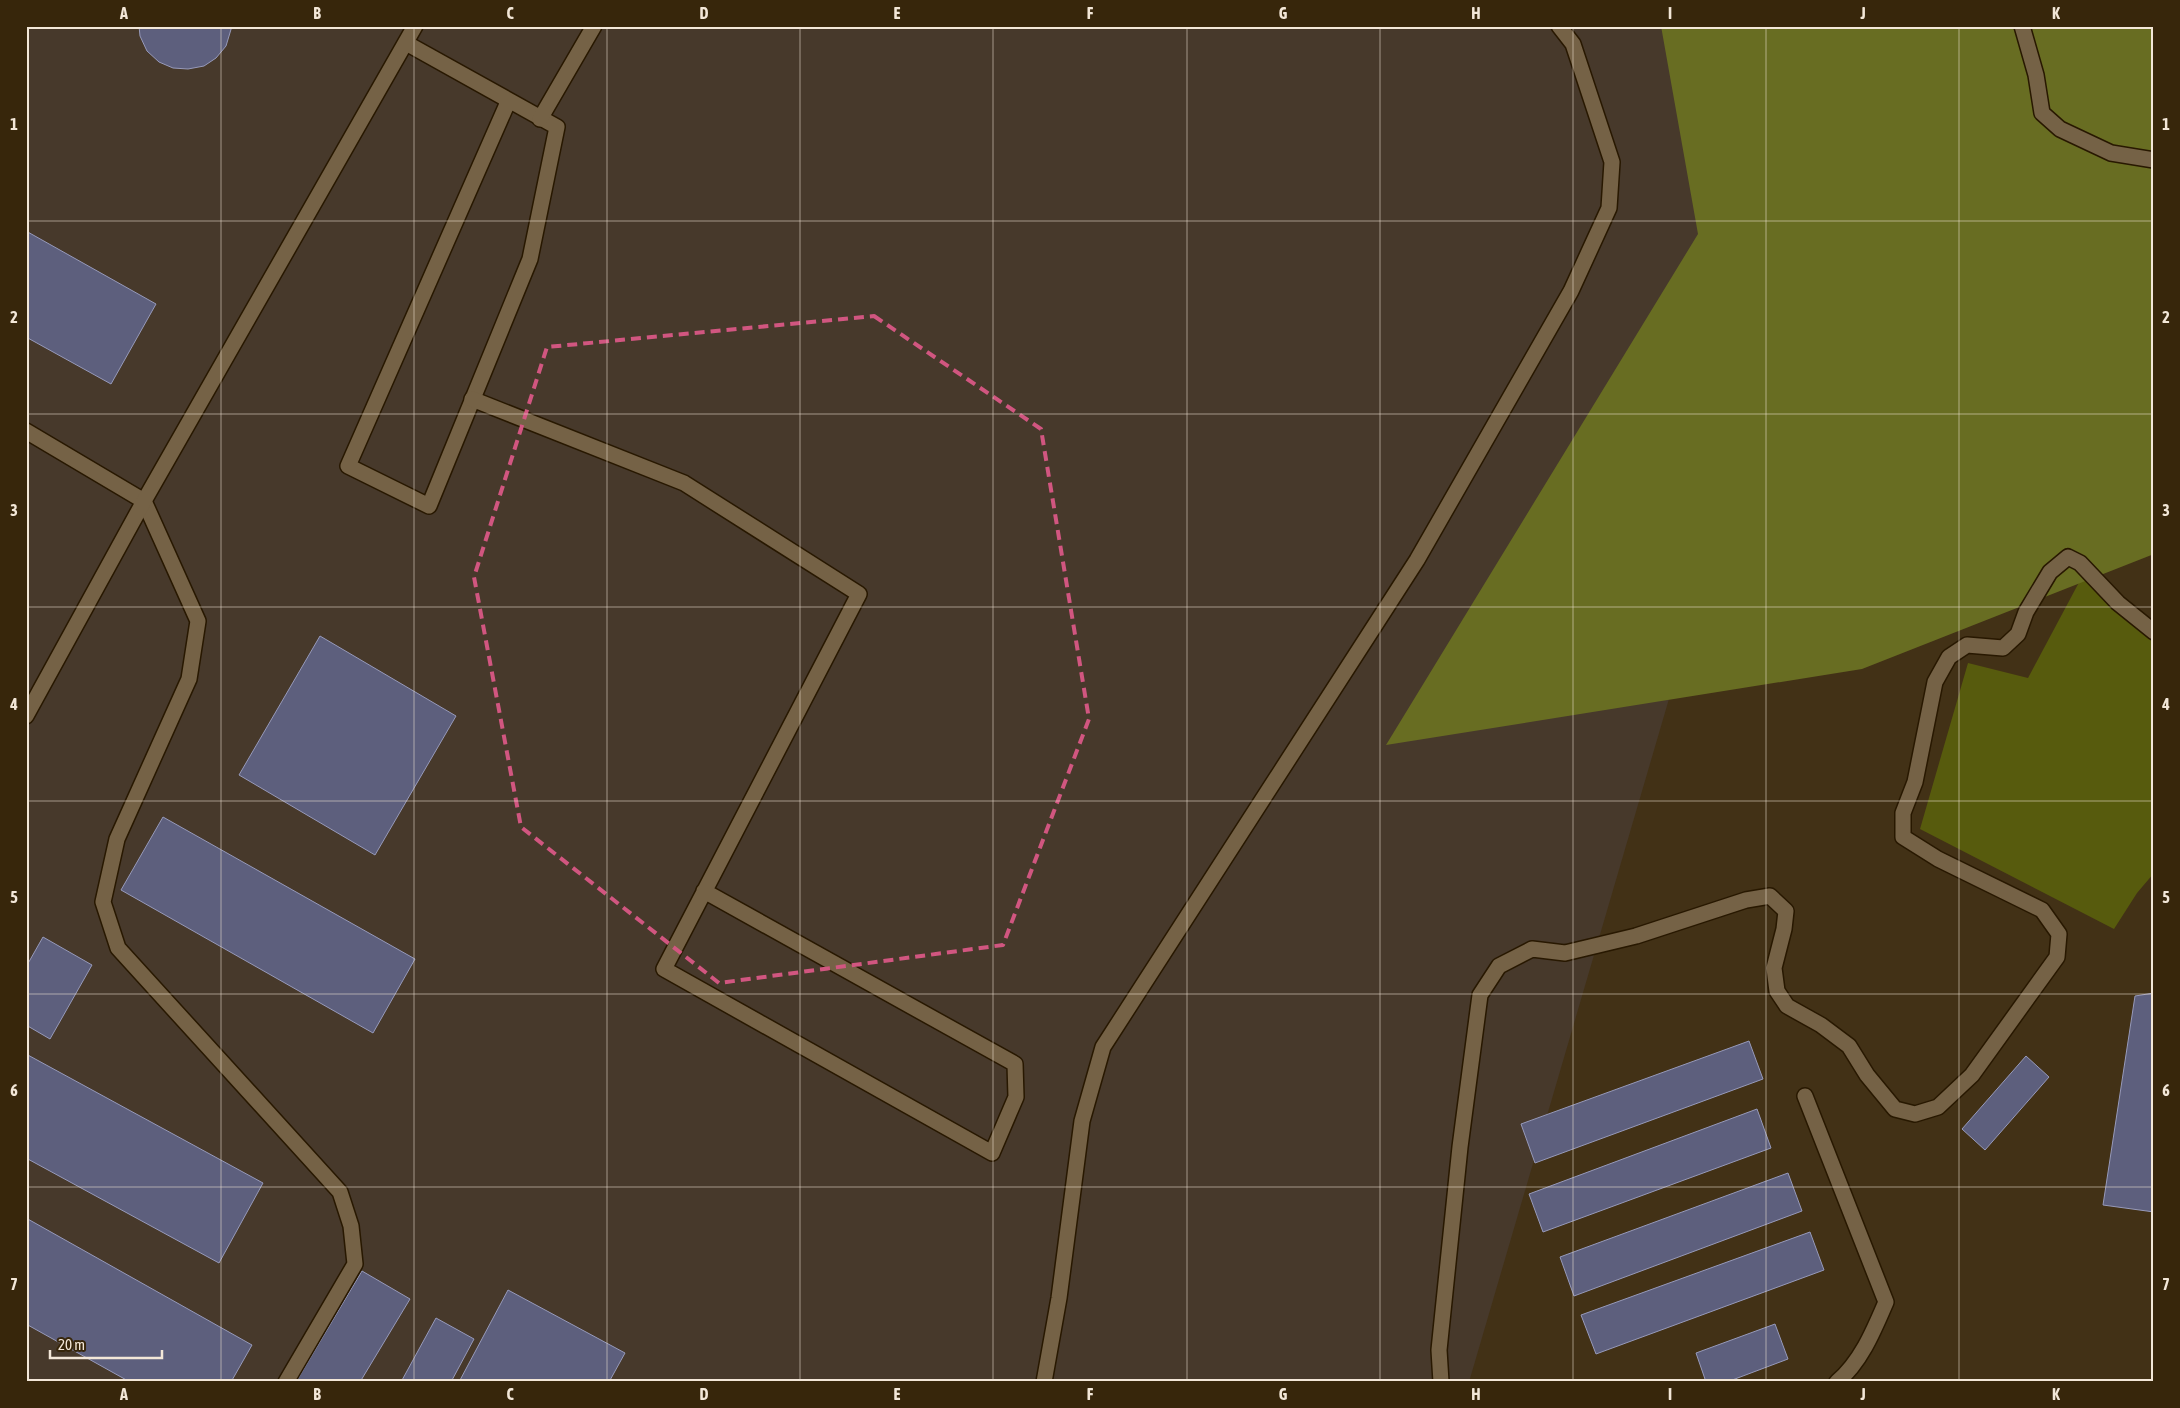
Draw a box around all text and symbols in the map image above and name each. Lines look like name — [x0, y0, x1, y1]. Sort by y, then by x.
text: A — [119, 4, 128, 22]
text: B — [313, 4, 321, 22]
text: C — [506, 4, 514, 22]
text: D — [700, 4, 709, 22]
text: E — [894, 4, 901, 22]
text: F — [1087, 4, 1094, 22]
text: G — [1279, 4, 1288, 22]
text: H — [1471, 4, 1481, 22]
text: I — [1668, 4, 1672, 22]
text: J — [1859, 4, 1866, 22]
text: K — [2052, 4, 2060, 22]
text: 1 — [10, 115, 18, 133]
text: 1 — [2162, 115, 2170, 133]
text: 2 — [10, 308, 18, 326]
text: 2 — [2162, 308, 2170, 326]
text: 3 — [10, 501, 18, 519]
text: 3 — [2162, 501, 2170, 519]
text: 4 — [9, 695, 18, 713]
text: 4 — [2161, 695, 2170, 713]
text: 5 — [10, 888, 18, 906]
text: 5 — [2162, 888, 2170, 906]
text: 6 — [10, 1081, 18, 1099]
text: 6 — [2162, 1081, 2170, 1099]
text: 7 — [10, 1275, 18, 1293]
text: 7 — [2162, 1275, 2170, 1293]
scale bar — [50, 1328, 162, 1360]
text: 20 m — [58, 1336, 85, 1353]
text: A — [119, 1385, 128, 1403]
text: B — [313, 1385, 321, 1403]
text: C — [506, 1385, 514, 1403]
text: D — [700, 1385, 709, 1403]
text: E — [894, 1385, 901, 1403]
text: F — [1087, 1385, 1094, 1403]
text: G — [1279, 1385, 1288, 1403]
text: H — [1471, 1385, 1481, 1403]
text: I — [1668, 1385, 1672, 1403]
text: J — [1859, 1385, 1866, 1403]
text: K — [2052, 1385, 2060, 1403]

